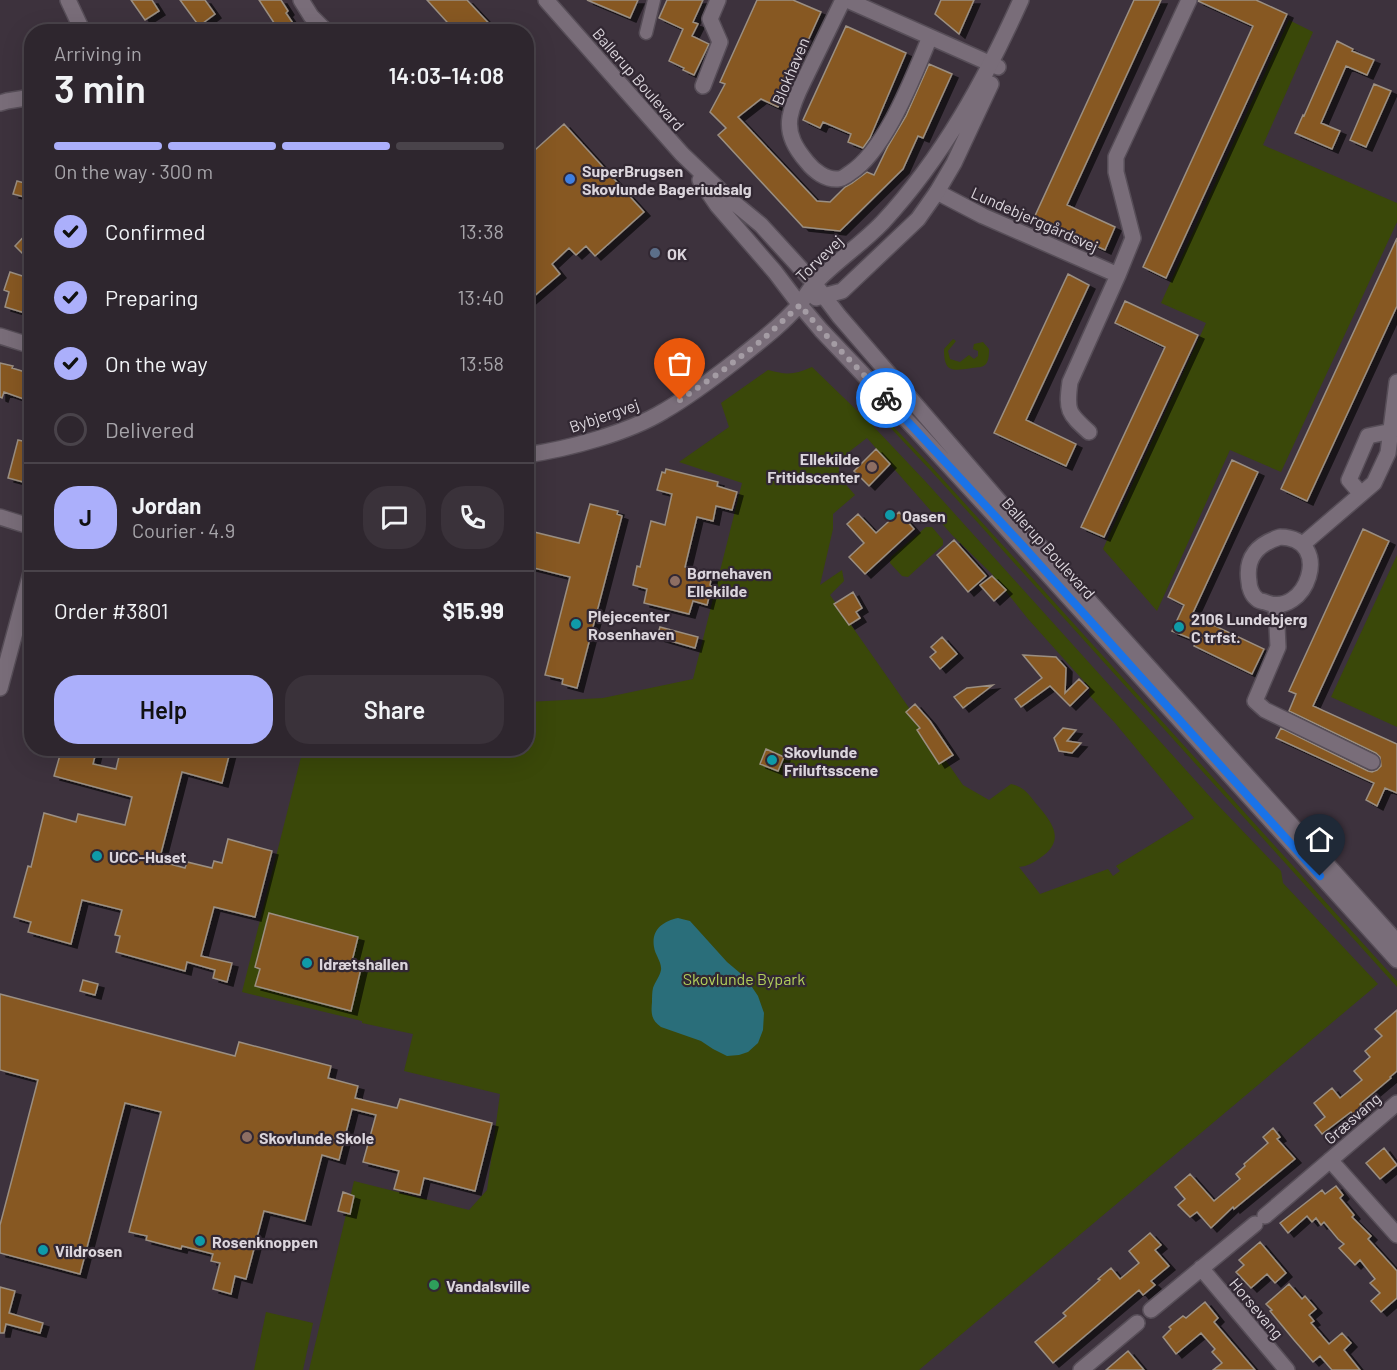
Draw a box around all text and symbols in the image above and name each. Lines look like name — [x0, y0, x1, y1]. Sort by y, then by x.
street label: Ballerup Boulevard — [589, 24, 689, 134]
street label: Blokhaven — [767, 34, 813, 108]
text: Arriving in — [54, 41, 142, 65]
text: 14:03–14:08 — [388, 62, 504, 88]
text: 3 min — [54, 64, 146, 111]
text: On the way · 300 m — [54, 159, 213, 183]
place label: SuperBrugsen Skovlunde Bageriudsalg — [582, 161, 752, 198]
marker: SuperBrugsen Skovlunde Bageriudsalg — [563, 172, 577, 186]
street label: Lundebjerggårdsvej — [969, 182, 1101, 256]
icon: check — [54, 215, 87, 248]
text: Confirmed — [105, 218, 205, 244]
text: 13:38 — [459, 219, 504, 243]
street label: Torvevej — [791, 231, 847, 285]
place label: OK — [667, 244, 687, 263]
marker: OK — [648, 246, 662, 260]
icon: check — [54, 281, 87, 314]
text: Preparing — [105, 284, 198, 310]
text: 13:40 — [458, 285, 504, 309]
pin — [654, 338, 705, 400]
icon: check — [54, 347, 87, 380]
icon: bag — [663, 347, 696, 380]
text: On the way — [105, 350, 208, 376]
text: 13:58 — [459, 351, 504, 375]
courier — [856, 368, 916, 428]
icon: bike — [870, 382, 903, 415]
street label: Bybjergvej — [567, 394, 641, 436]
text: Delivered — [105, 416, 194, 442]
place label: Ellekilde Fritidscenter — [767, 449, 860, 486]
marker: Ellekilde Fritidscenter — [865, 460, 879, 474]
button: chat — [363, 486, 426, 549]
button: phone — [441, 486, 504, 549]
text: Jordan — [132, 492, 201, 518]
street label: Ballerup Boulevard — [998, 493, 1100, 603]
text: J — [79, 504, 92, 530]
place label: Oasen — [902, 506, 946, 525]
marker: Oasen — [883, 508, 897, 522]
text: Courier · 4.9 — [132, 518, 235, 542]
place label: Børnehaven Ellekilde — [687, 563, 772, 600]
marker: Børnehaven Ellekilde — [668, 574, 682, 588]
text: Order #3801 — [54, 597, 169, 623]
text: $15.99 — [442, 597, 504, 623]
place label: Plejecenter Rosenhaven — [588, 606, 674, 643]
place label: 2106 Lundebjerg C trfst. — [1191, 609, 1307, 646]
marker: Plejecenter Rosenhaven — [569, 617, 583, 631]
marker: 2106 Lundebjerg C trfst. — [1172, 620, 1186, 634]
button: Help — [54, 675, 273, 744]
button: Share — [285, 675, 504, 744]
place label: Skovlunde Friluftsscene — [784, 742, 878, 779]
marker: Skovlunde Friluftsscene — [765, 753, 779, 767]
pin — [1294, 814, 1345, 876]
icon: home — [1303, 823, 1336, 856]
place label: UCC-Huset — [109, 847, 186, 866]
marker: UCC-Huset — [90, 849, 104, 863]
place label: Idrætshallen — [319, 954, 408, 973]
marker: Idrætshallen — [300, 956, 314, 970]
park label: Skovlunde Bypark — [683, 969, 805, 988]
street label: Græsvang — [1320, 1088, 1384, 1148]
place label: Skovlunde Skole — [259, 1128, 375, 1147]
marker: Skovlunde Skole — [240, 1130, 254, 1144]
place label: Rosenknoppen — [212, 1232, 318, 1251]
marker: Rosenknoppen — [193, 1234, 207, 1248]
place label: Vildrosen — [55, 1241, 122, 1260]
marker: Vildrosen — [36, 1243, 50, 1257]
street label: Horsevang — [1226, 1274, 1288, 1342]
place label: Vandalsville — [446, 1276, 530, 1295]
marker: Vandalsville — [427, 1278, 441, 1292]

